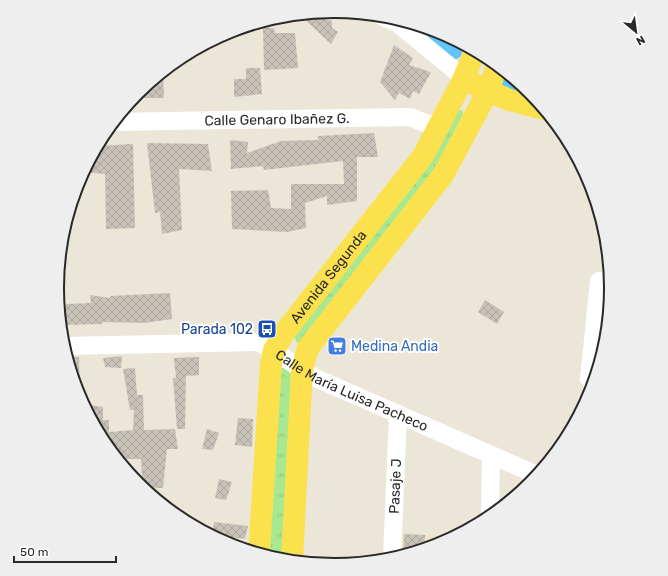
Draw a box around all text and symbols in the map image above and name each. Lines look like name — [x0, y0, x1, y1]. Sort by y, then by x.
north arrow — [616, 12, 656, 52]
text: N — [634, 33, 647, 48]
street label: Calle Genaro Ibañez G. — [204, 110, 350, 129]
street label: Avenida Segunda — [286, 227, 370, 327]
bus stop icon: Parada 102 — [256, 318, 278, 340]
place label: Parada 102 — [181, 321, 253, 338]
supermarket icon: Medina Andia — [326, 335, 348, 357]
place label: Medina Andia — [351, 338, 438, 355]
street label: Calle María Luisa Pacheco — [272, 346, 431, 435]
street label: Pasaje J — [385, 458, 405, 514]
scale bar — [14, 538, 116, 564]
text: 50 m — [20, 545, 48, 559]

